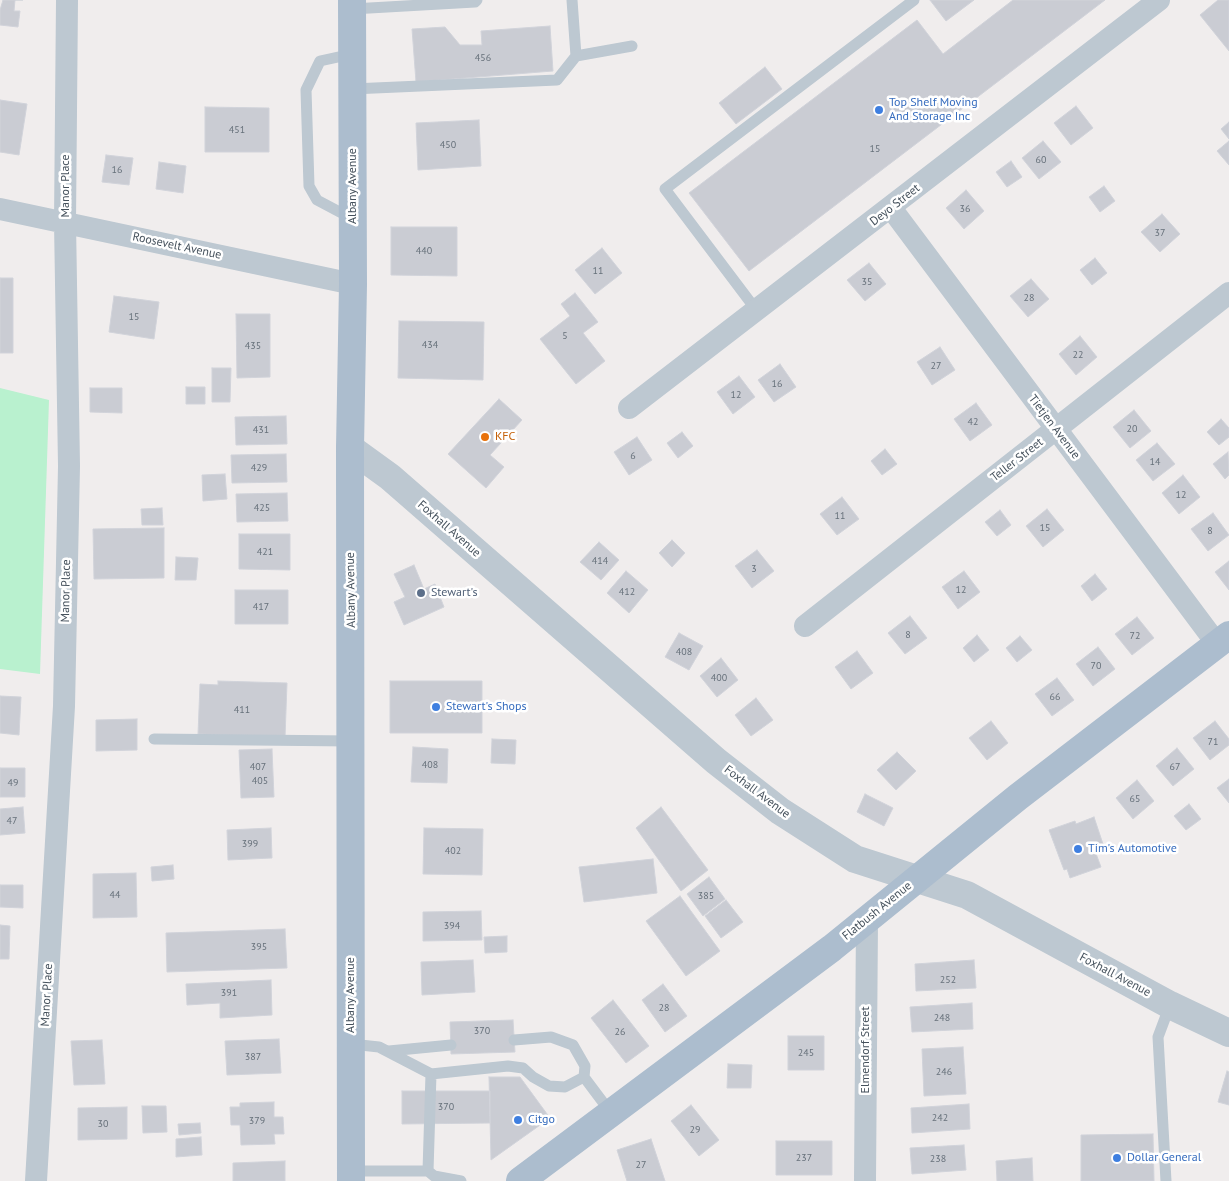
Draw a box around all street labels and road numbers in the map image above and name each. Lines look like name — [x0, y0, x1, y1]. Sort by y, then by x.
street label: Albany Avenue — [346, 148, 360, 224]
street label: Manor Place — [59, 154, 73, 218]
street label: Deyo Street — [867, 181, 923, 229]
street label: Roosevelt Avenue — [131, 230, 223, 262]
street label: Tietjen Avenue — [1025, 392, 1083, 462]
street label: Teller Street — [988, 435, 1046, 485]
street label: Foxhall Avenue — [415, 498, 483, 560]
street label: Albany Avenue — [343, 552, 359, 628]
street label: Manor Place — [58, 559, 74, 623]
street label: Foxhall Avenue — [721, 763, 793, 821]
street label: Flatbush Avenue — [839, 879, 915, 943]
street label: Foxhall Avenue — [1077, 950, 1153, 1000]
street label: Albany Avenue — [344, 957, 358, 1033]
street label: Manor Place — [38, 963, 56, 1027]
street label: Elmendorf Street — [859, 1007, 873, 1093]

